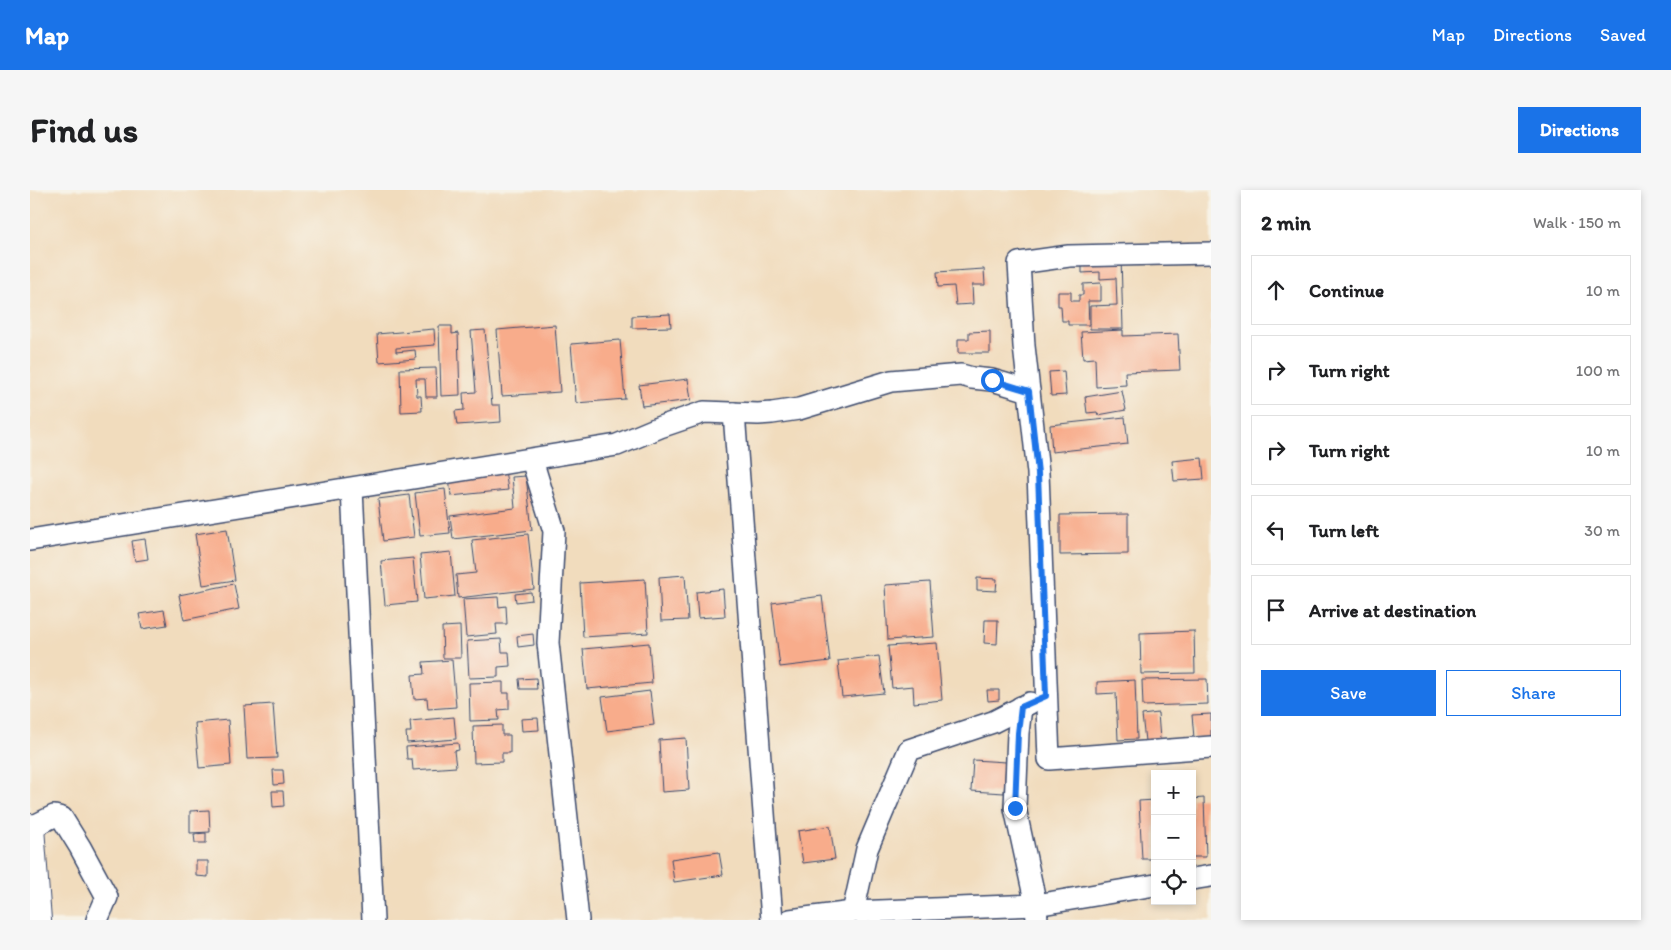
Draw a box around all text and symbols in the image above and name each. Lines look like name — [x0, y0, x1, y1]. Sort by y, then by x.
text: Map — [25, 21, 69, 50]
text: Map — [1432, 24, 1465, 46]
text: Directions — [1493, 24, 1572, 46]
text: Saved — [1600, 24, 1646, 46]
button: Directions — [1518, 107, 1641, 153]
text: Find us — [30, 109, 138, 151]
text: 2 min — [1261, 210, 1311, 235]
text: Walk · 150 m — [1533, 213, 1621, 232]
icon: ahead — [1262, 276, 1290, 304]
text: Continue — [1309, 279, 1384, 302]
text: 10 m — [1586, 281, 1620, 300]
icon: right — [1262, 356, 1290, 384]
text: Turn right — [1309, 359, 1390, 382]
text: 100 m — [1576, 361, 1620, 380]
route start — [981, 369, 1004, 392]
icon: right — [1262, 436, 1290, 464]
text: Turn right — [1309, 439, 1390, 462]
text: 10 m — [1586, 441, 1620, 460]
icon: left — [1262, 516, 1290, 544]
text: Turn left — [1309, 519, 1379, 542]
text: 30 m — [1584, 521, 1620, 540]
icon: arrive — [1262, 596, 1290, 624]
text: Arrive at destination — [1309, 599, 1476, 622]
button: Save — [1261, 670, 1436, 716]
button: Share — [1446, 670, 1621, 716]
map controls — [1151, 770, 1196, 905]
button: + — [1151, 770, 1196, 815]
route end — [1004, 797, 1027, 820]
button: − — [1151, 815, 1196, 860]
button: locate — [1151, 860, 1196, 905]

